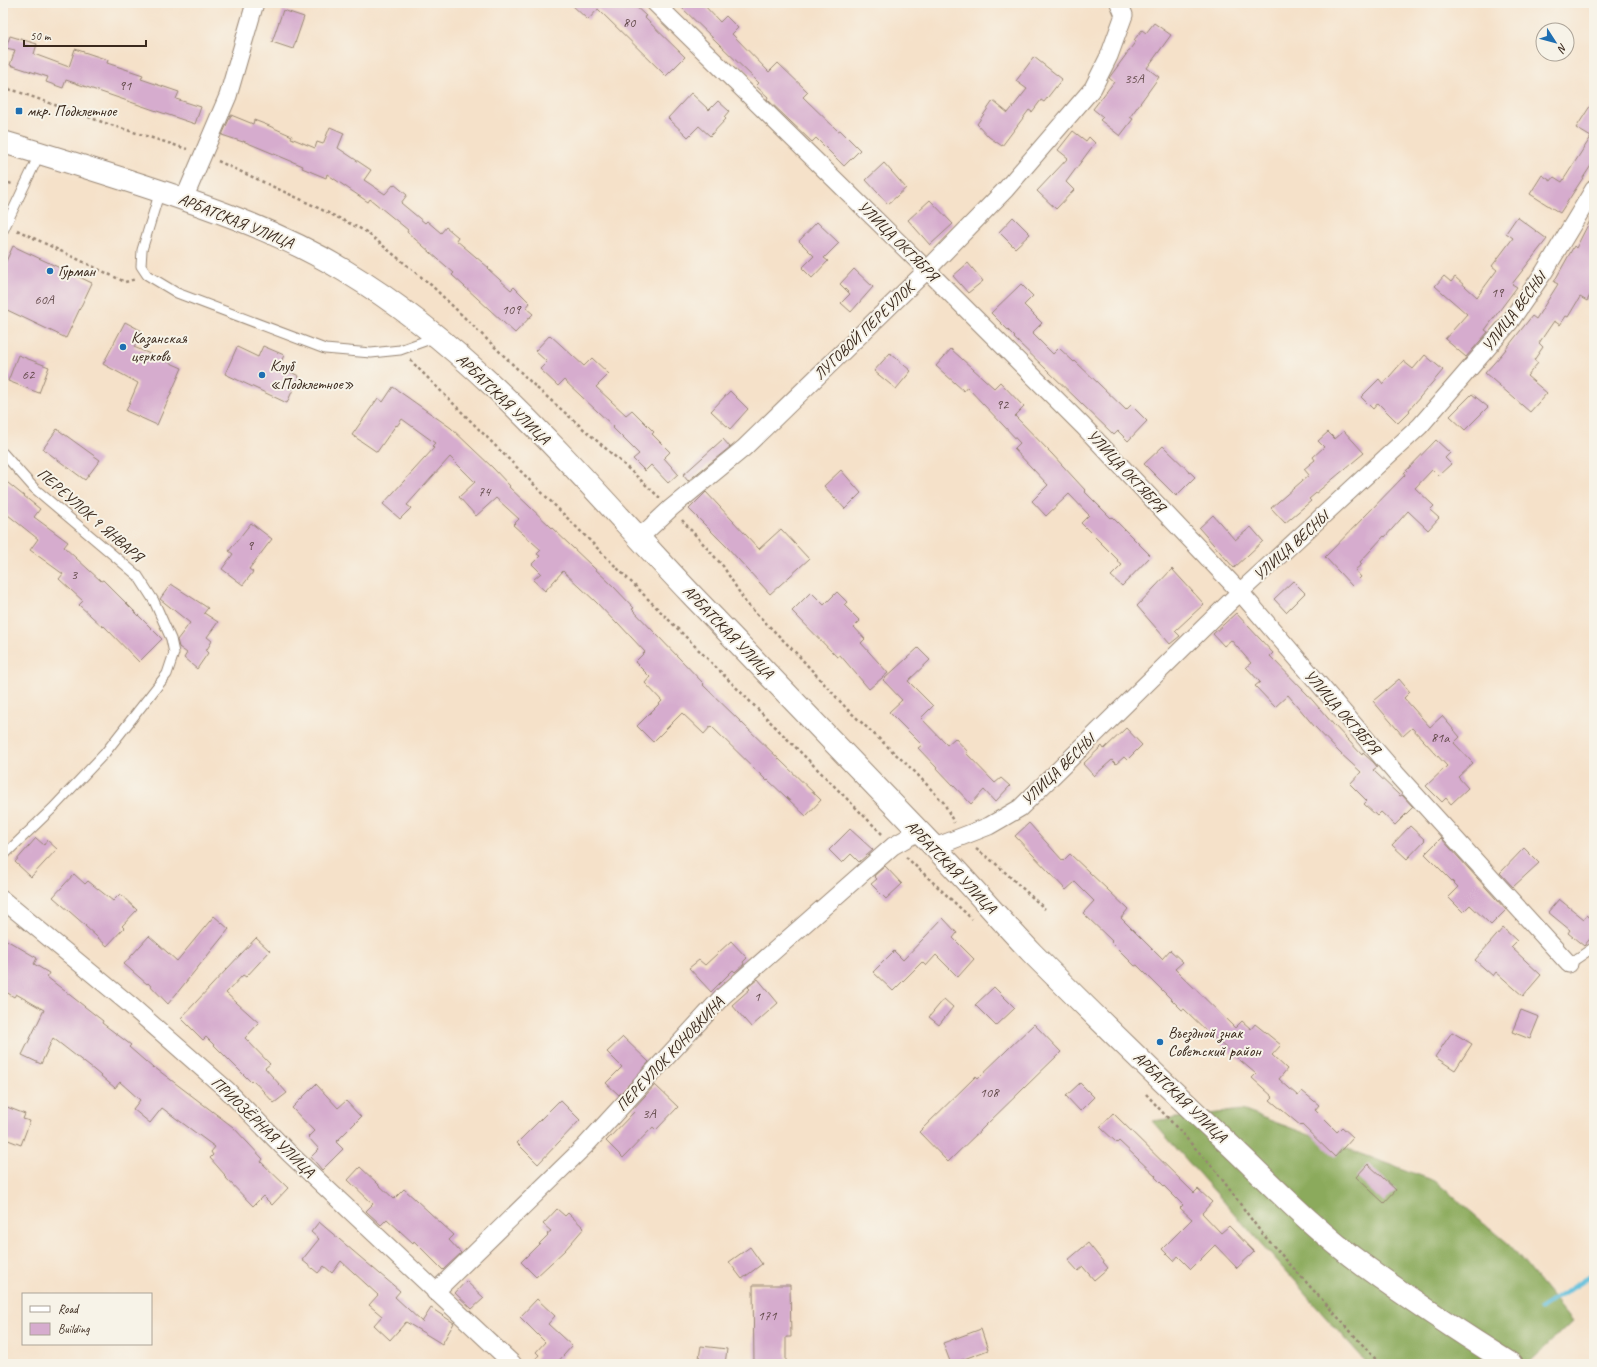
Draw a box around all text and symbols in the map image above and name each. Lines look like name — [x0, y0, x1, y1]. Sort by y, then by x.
house number: 80 — [623, 14, 637, 31]
scale bar — [24, 22, 146, 48]
north arrow — [1535, 22, 1575, 62]
text: 50 m — [30, 28, 52, 44]
text: N — [1554, 41, 1571, 57]
house number: 35А — [1124, 70, 1145, 87]
house number: 91 — [119, 77, 132, 94]
place label: мкр. Подклетное — [27, 101, 118, 121]
marker: мкр. Подклетное — [14, 106, 24, 116]
street label: АРБАТСКАЯ УЛИЦА — [176, 189, 297, 253]
street label: УЛИЦА ОКТЯБРЯ — [854, 197, 944, 287]
place label: Гурман — [58, 261, 97, 281]
marker: Гурман — [45, 266, 55, 276]
street label: УЛИЦА ВЕСНЫ — [1478, 266, 1552, 356]
street label: ЛУГОВОЙ ПЕРЕУЛОК — [810, 276, 921, 384]
house number: 19 — [1491, 284, 1505, 301]
house number: 60А — [34, 291, 55, 308]
house number: 109 — [502, 301, 522, 318]
place label: Казанская церковь — [131, 328, 188, 366]
marker: Казанская церковь — [118, 342, 128, 352]
street label: АРБАТСКАЯ УЛИЦА — [452, 349, 555, 449]
place label: Клуб «Подклетное» — [270, 356, 354, 394]
house number: 62 — [22, 366, 36, 383]
marker: Клуб «Подклетное» — [257, 370, 267, 380]
house number: 92 — [996, 396, 1010, 413]
street label: УЛИЦА ОКТЯБРЯ — [1083, 426, 1171, 518]
street label: ПЕРЕУЛОК 9 ЯНВАРЯ — [33, 464, 149, 568]
house number: 74 — [478, 483, 492, 500]
street label: УЛИЦА ВЕСНЫ — [1249, 505, 1335, 585]
house number: 9 — [247, 537, 255, 554]
house number: 3 — [71, 566, 79, 583]
street label: АРБАТСКАЯ УЛИЦА — [678, 581, 778, 684]
street label: УЛИЦА ОКТЯБРЯ — [1300, 666, 1386, 760]
street label: УЛИЦА ВЕСНЫ — [1017, 728, 1101, 810]
house number: 81а — [1431, 729, 1450, 746]
street label: АРБАТСКАЯ УЛИЦА — [901, 816, 1001, 919]
house number: 1 — [754, 988, 761, 1005]
street label: ПЕРЕУЛОК КОНОВКИНА — [612, 992, 729, 1115]
place label: Въездной знак Советский район — [1168, 1023, 1262, 1061]
marker: Въездной знак Советский район — [1155, 1037, 1165, 1047]
street label: АРБАТСКАЯ УЛИЦА — [1129, 1047, 1232, 1147]
street label: ПРИОЗЁРНАЯ УЛИЦА — [207, 1073, 320, 1182]
house number: 108 — [980, 1084, 1000, 1101]
house number: 3А — [642, 1105, 657, 1122]
legend — [22, 1293, 152, 1345]
text: Road — [58, 1301, 80, 1317]
house number: 171 — [758, 1307, 777, 1324]
text: Building — [58, 1321, 90, 1337]

